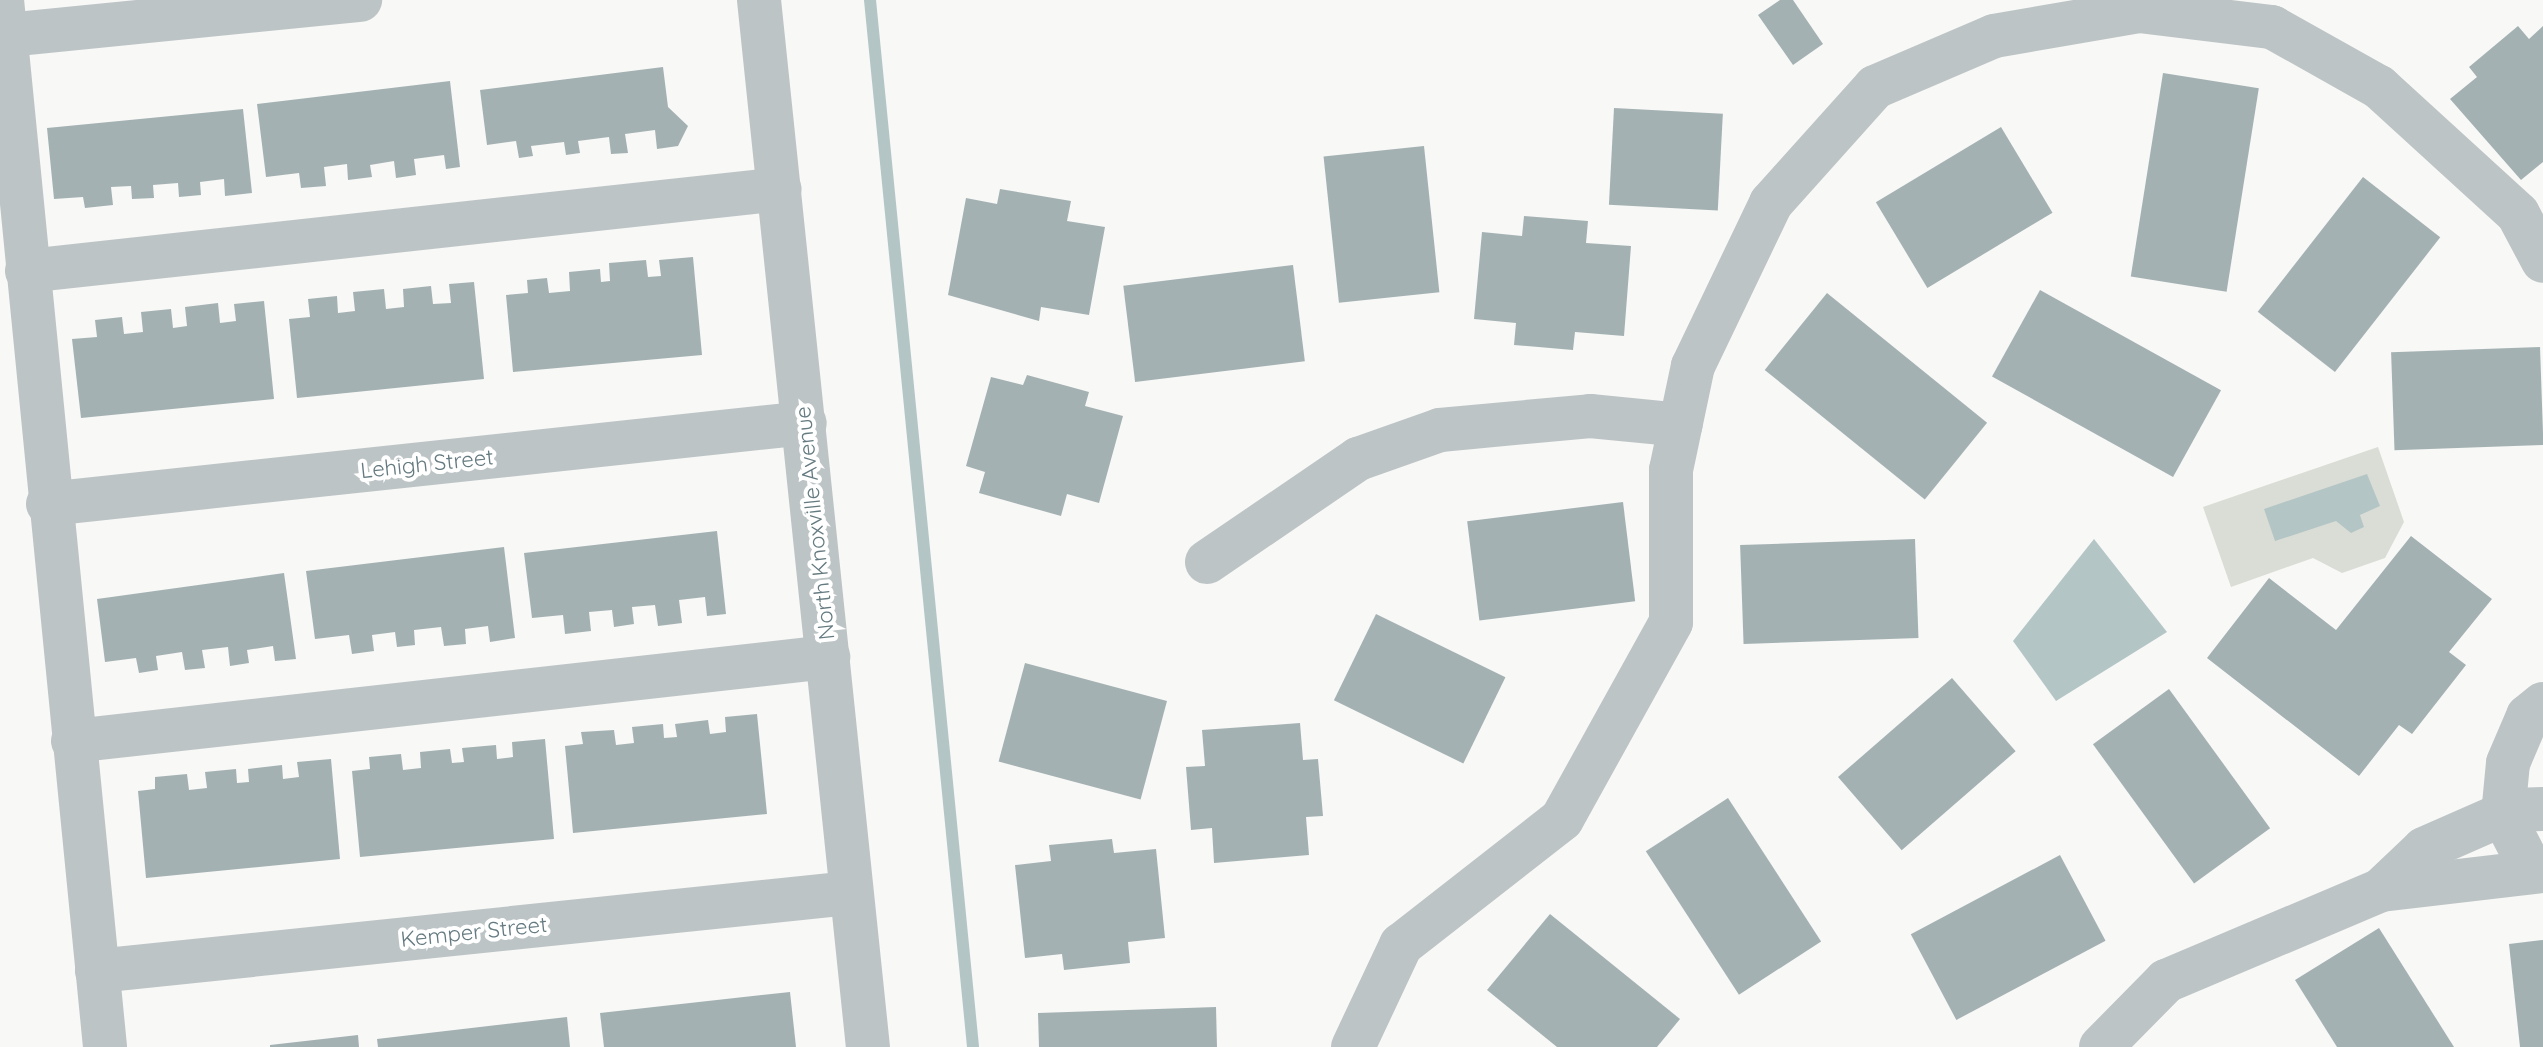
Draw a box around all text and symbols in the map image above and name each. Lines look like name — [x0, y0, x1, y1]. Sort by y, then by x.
street label: North Knoxville Avenue — [790, 405, 840, 641]
street label: Lehigh Street — [359, 444, 495, 484]
street label: Kemper Street — [399, 911, 549, 953]

